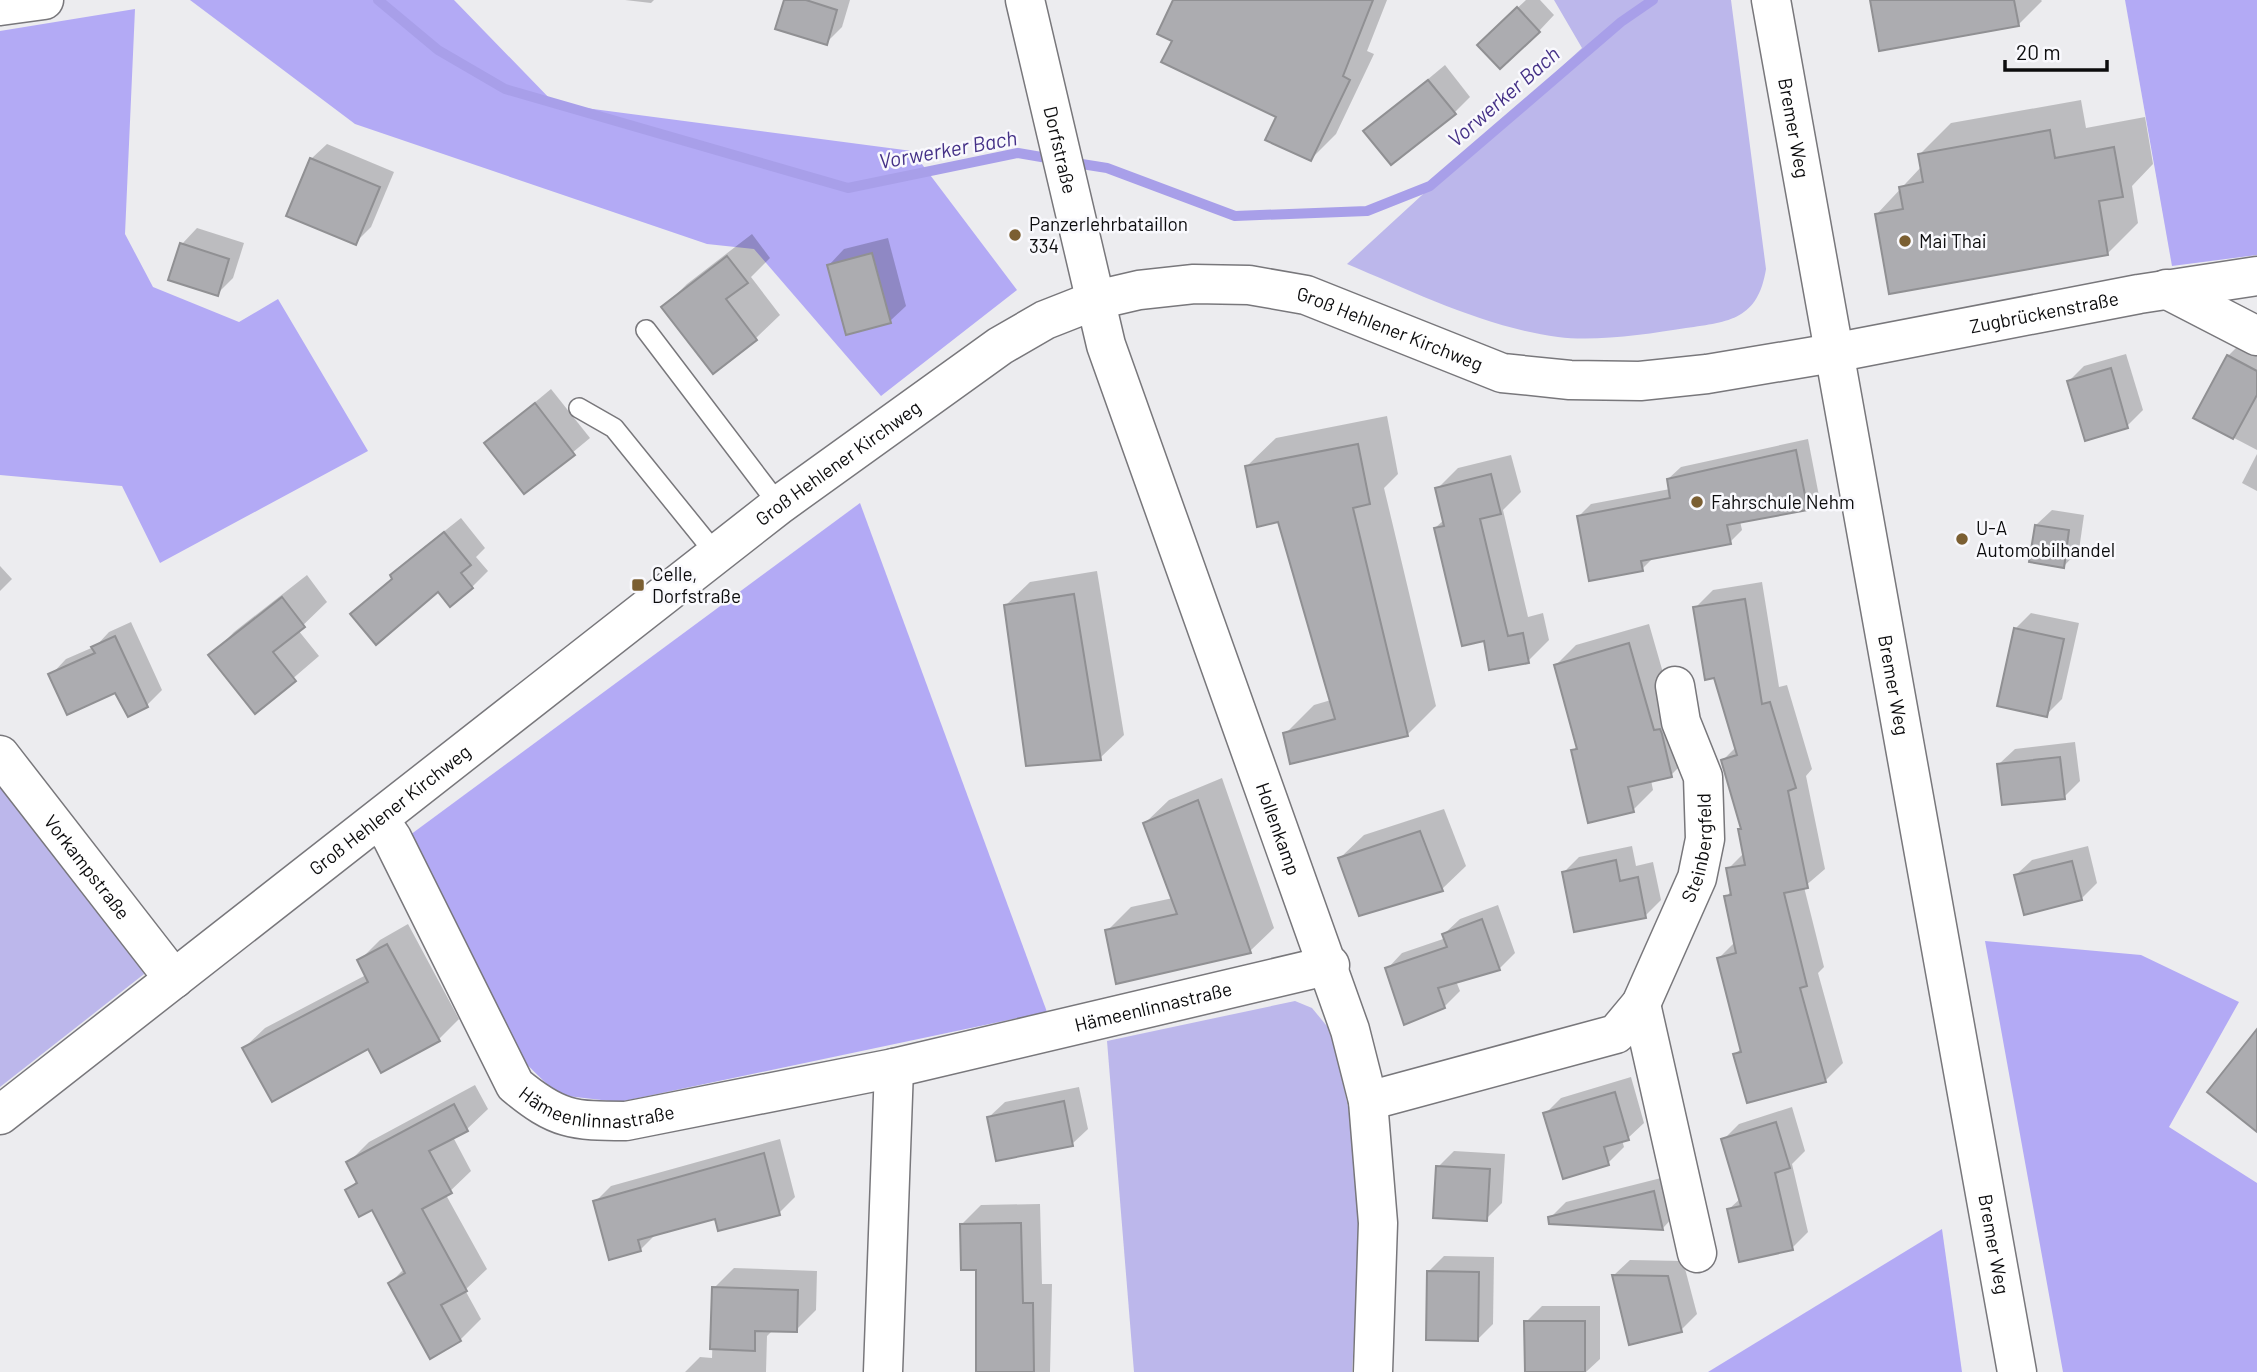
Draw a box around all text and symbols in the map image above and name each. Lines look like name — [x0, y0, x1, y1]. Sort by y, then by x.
scale bar — [2005, 28, 2106, 72]
text: 20 m — [2016, 39, 2061, 64]
water label: Vorwerker Bach — [1442, 41, 1564, 151]
street label: Bremer Weg — [1774, 76, 1815, 180]
street label: Dorfstraße — [1039, 104, 1082, 196]
water label: Vorwerker Bach — [877, 124, 1019, 173]
place label: Panzerlehrbataillon 334 — [1029, 212, 1188, 257]
marker: Panzerlehrbataillon 334 — [1007, 227, 1023, 243]
place label: Mai Thai — [1919, 229, 1987, 252]
marker: Mai Thai — [1897, 233, 1913, 249]
street label: Groß Hehlener Kirchweg — [1295, 282, 1487, 375]
street label: Zugbrückenstraße — [1968, 286, 2120, 337]
street label: Groß Hehlener Kirchweg — [751, 395, 925, 530]
place label: Fahrschule Nehm — [1711, 490, 1855, 513]
marker: Fahrschule Nehm — [1689, 494, 1705, 510]
place label: U-A Automobilhandel — [1976, 516, 2115, 561]
marker: U-A Automobilhandel — [1954, 531, 1970, 547]
place label: Celle, Dorfstraße — [652, 562, 741, 607]
marker: Celle, Dorfstraße — [630, 577, 646, 593]
street label: Bremer Weg — [1874, 633, 1915, 737]
street label: Groß Hehlener Kirchweg — [304, 739, 475, 880]
street label: Hollenkamp — [1252, 779, 1306, 878]
street label: Steinbergfeld — [1676, 793, 1716, 906]
street label: Vorkampstraße — [40, 810, 135, 924]
street label: Hämeenlinnastraße — [1072, 977, 1234, 1036]
street label: Hämeenlinnastraße — [515, 1081, 676, 1133]
street label: Bremer Weg — [1974, 1192, 2015, 1296]

